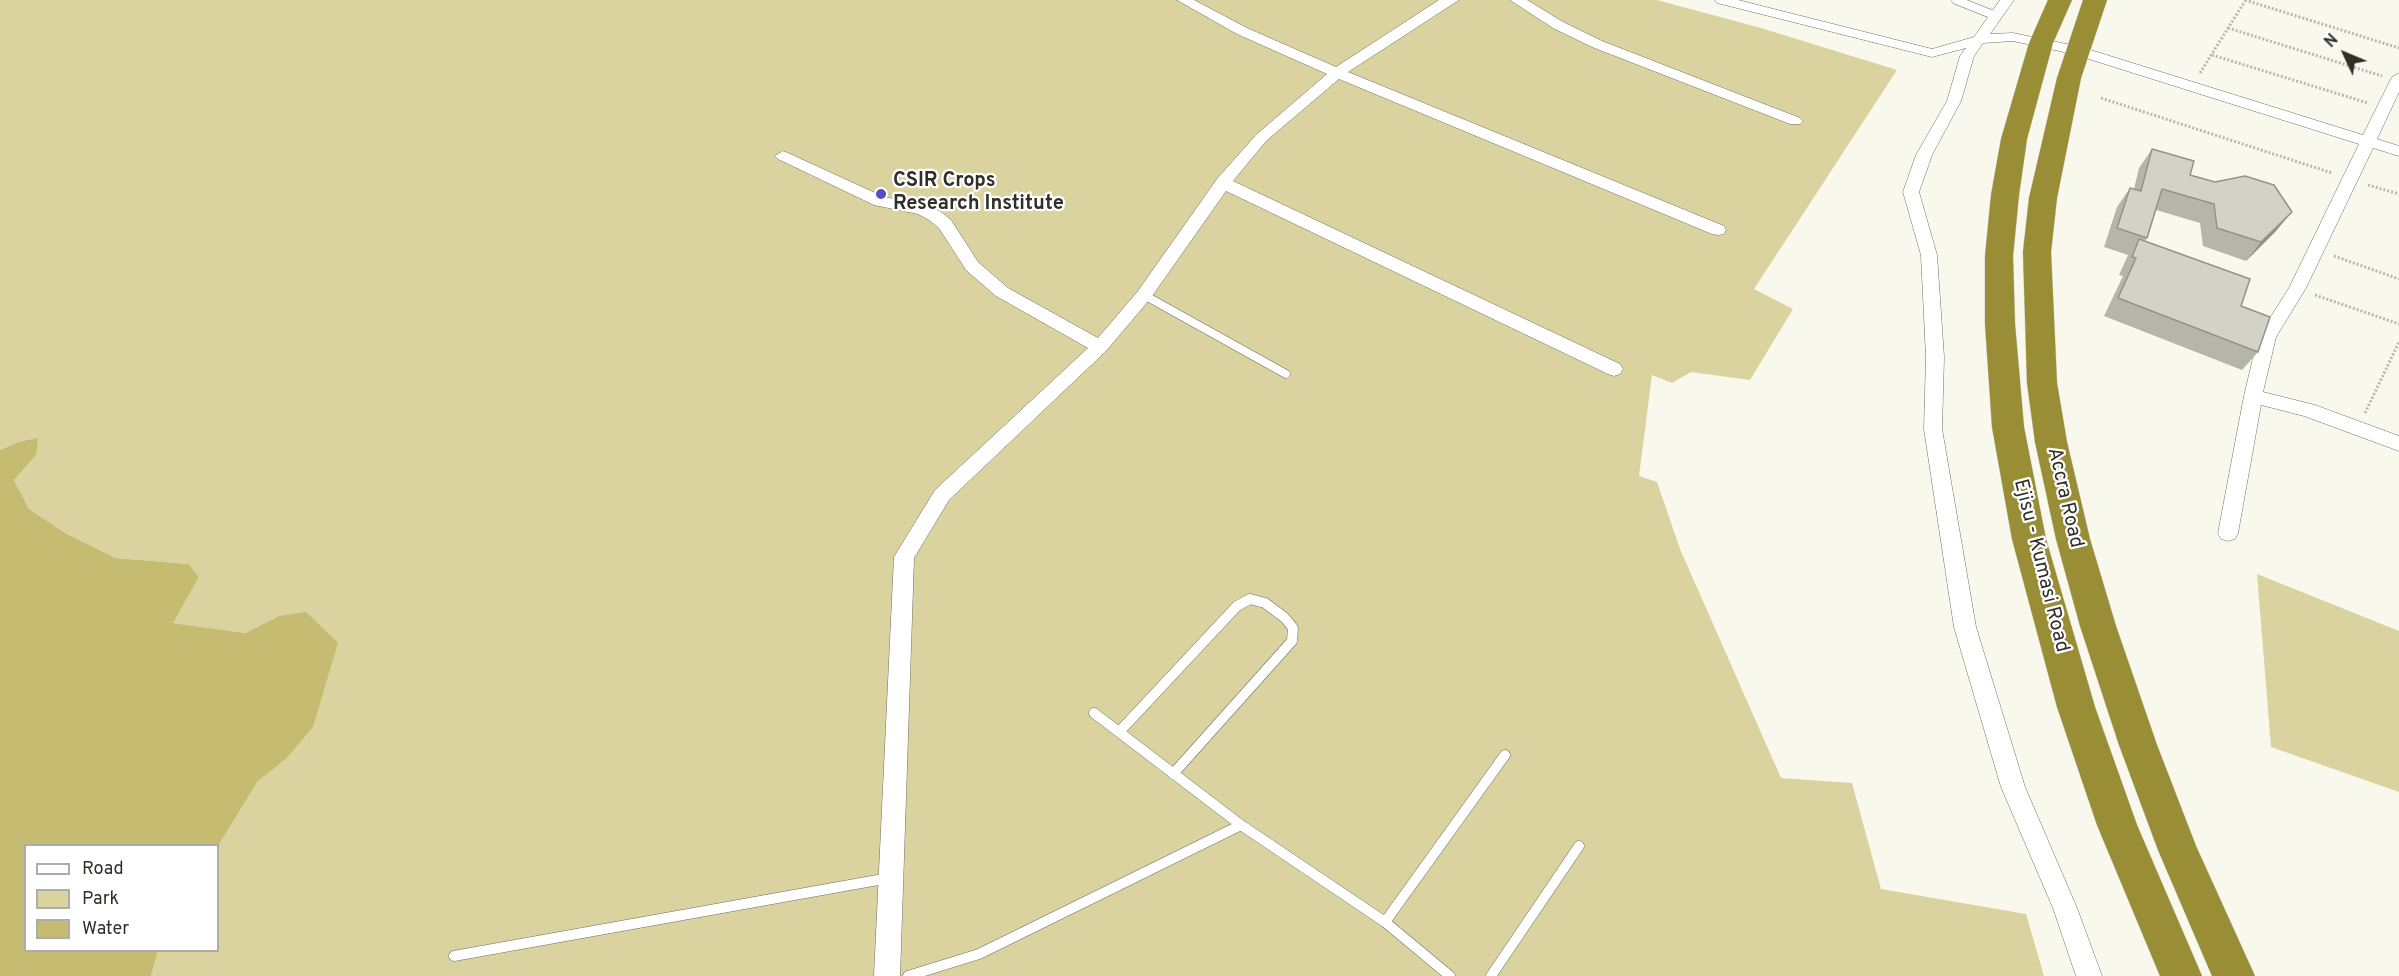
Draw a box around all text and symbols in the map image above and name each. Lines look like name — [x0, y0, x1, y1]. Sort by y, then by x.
north arrow — [2315, 24, 2375, 84]
text: N — [2321, 30, 2343, 53]
place label: CSIR Crops Research Institute — [893, 170, 1064, 217]
marker: CSIR Crops Research Institute — [874, 187, 888, 201]
street label: Accra Road — [2041, 445, 2087, 551]
street label: Ejisu - Kumasi Road — [2007, 477, 2073, 655]
legend — [24, 844, 219, 952]
text: Road — [82, 858, 124, 881]
text: Park — [82, 888, 119, 911]
text: Water — [82, 918, 129, 941]

